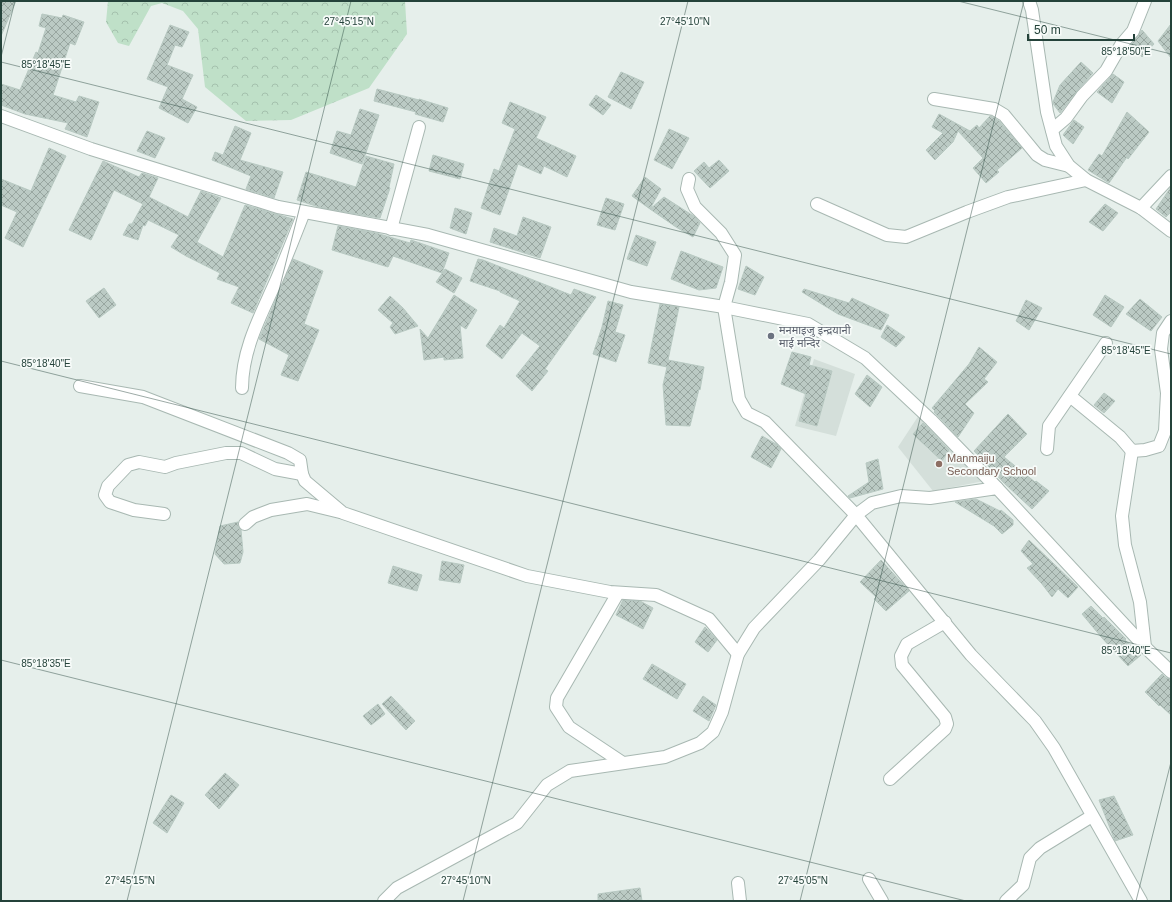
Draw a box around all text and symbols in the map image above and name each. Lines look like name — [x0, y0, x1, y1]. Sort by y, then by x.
text: 27°45'15"N — [324, 16, 374, 27]
text: 27°45'10"N — [660, 16, 710, 27]
scale bar — [1028, 16, 1134, 42]
text: 50 m — [1034, 23, 1061, 37]
text: 85°18'50"E — [1101, 46, 1151, 57]
text: 85°18'45"E — [21, 59, 71, 70]
place label: मनमाइजु इन्द्रयानी माई मन्दिर — [779, 324, 851, 349]
marker: मनमाइजु इन्द्रयानी माई मन्दिर — [766, 331, 776, 341]
text: 85°18'45"E — [1101, 345, 1151, 356]
text: 85°18'40"E — [21, 358, 71, 369]
place label: Manmaiju Secondary School — [947, 452, 1036, 477]
marker: Manmaiju Secondary School — [934, 459, 944, 469]
text: 85°18'40"E — [1101, 645, 1151, 656]
text: 85°18'35"E — [21, 658, 71, 669]
text: 27°45'15"N — [105, 875, 155, 886]
text: 27°45'10"N — [441, 875, 491, 886]
text: 27°45'05"N — [778, 875, 828, 886]

